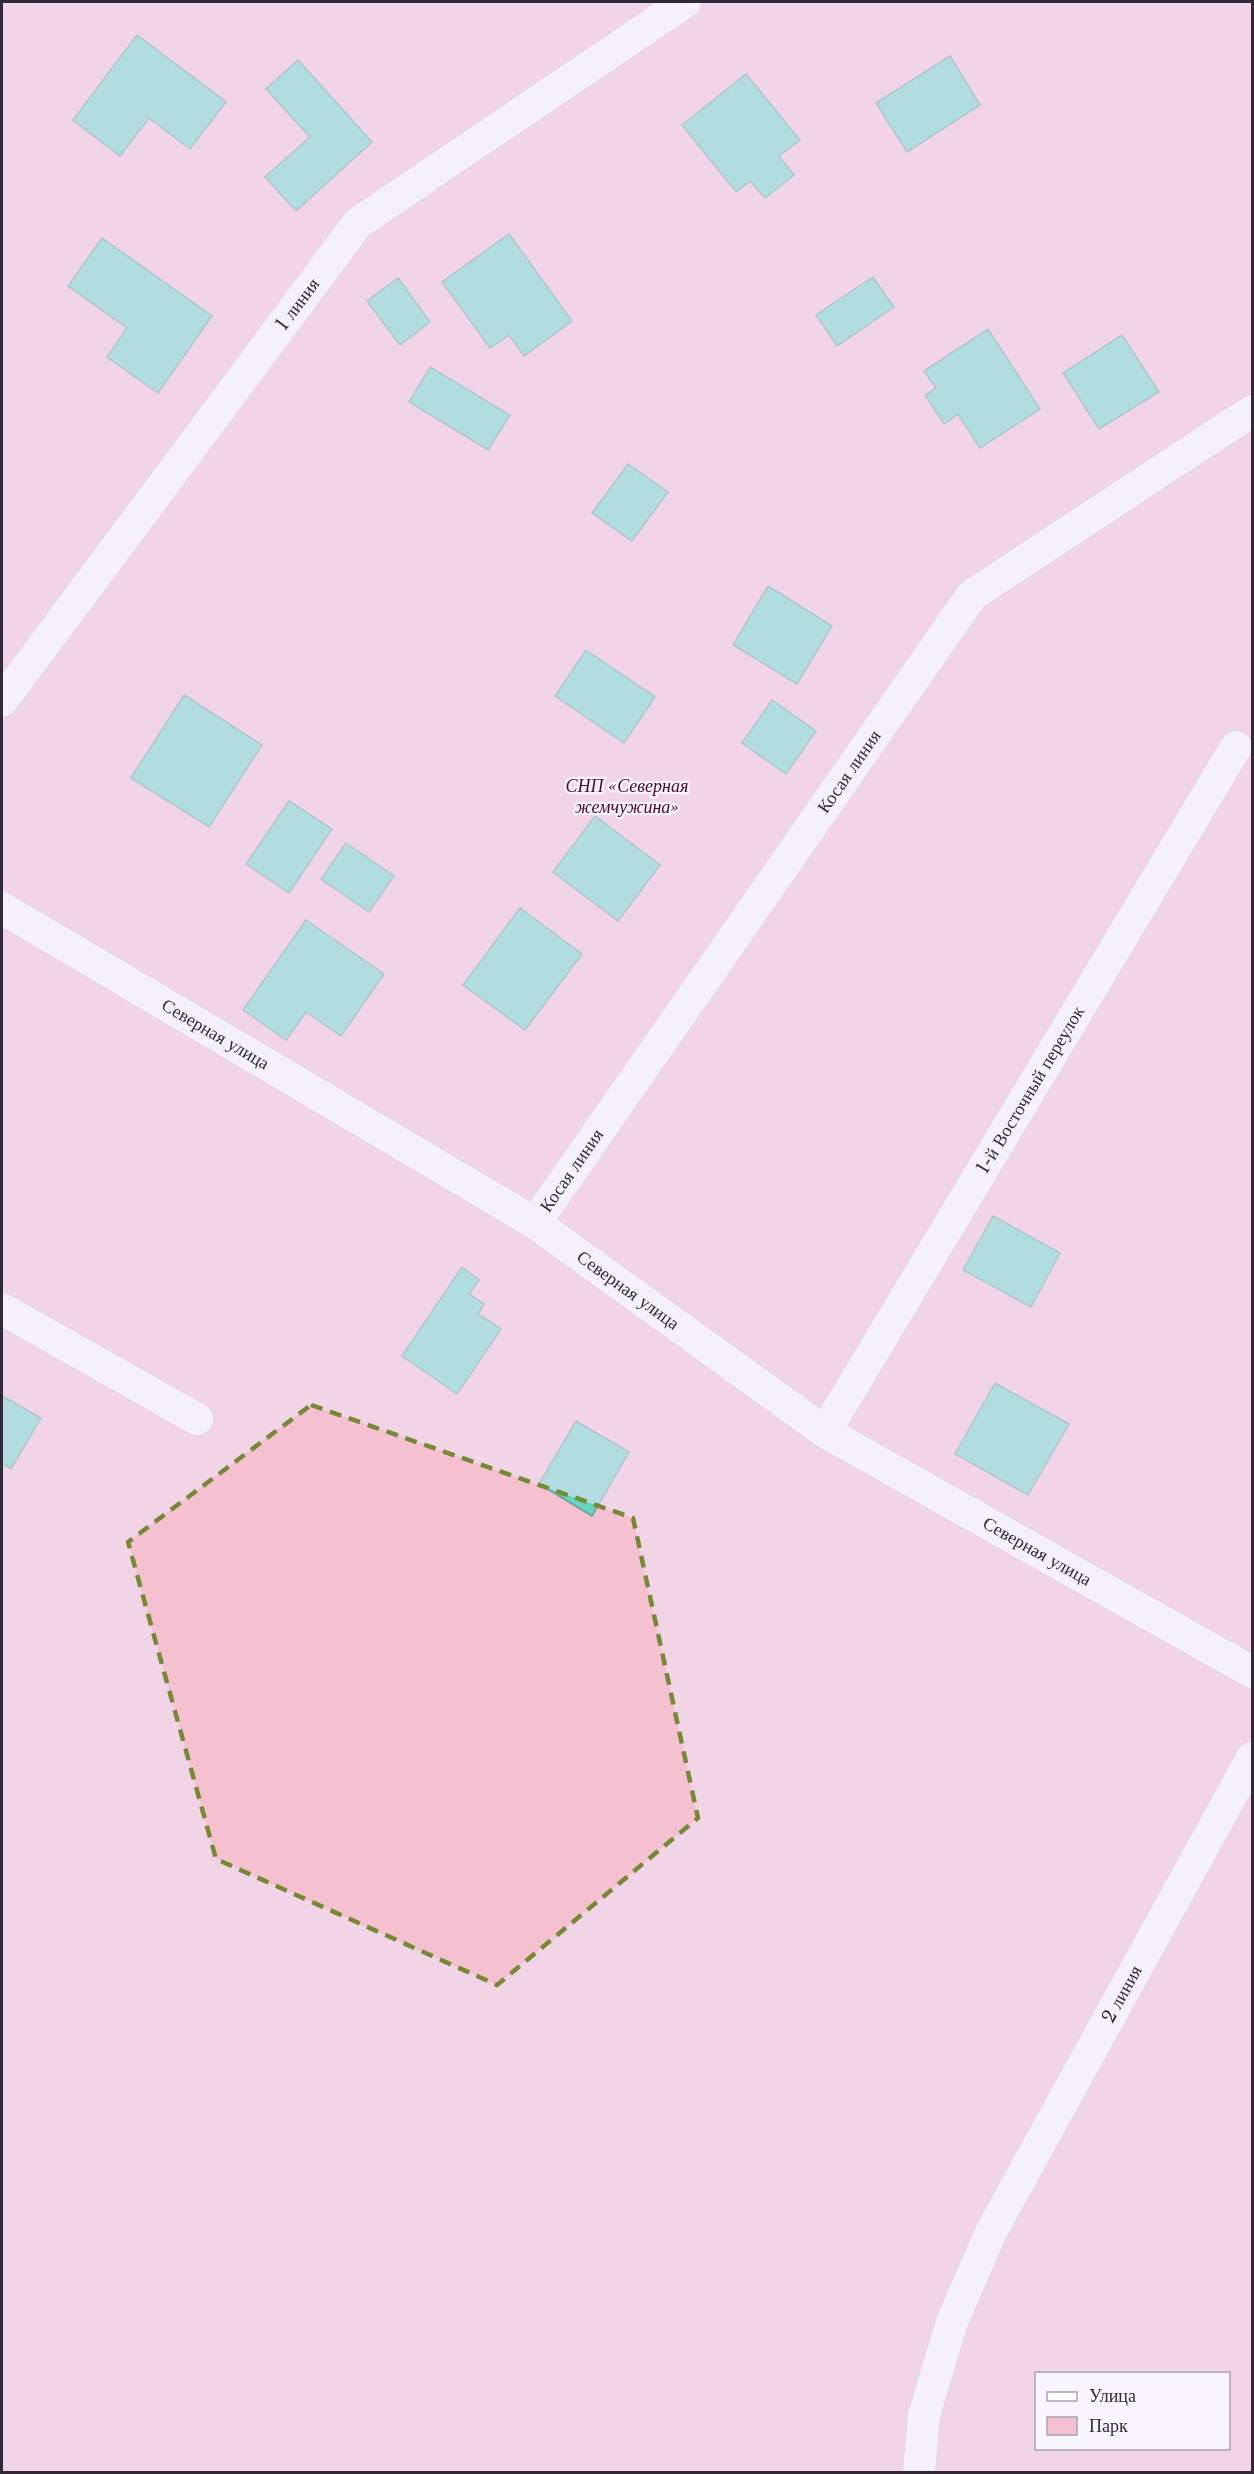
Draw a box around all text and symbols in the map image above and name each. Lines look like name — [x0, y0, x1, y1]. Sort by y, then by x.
street label: 1 линия — [271, 274, 324, 334]
street label: Косая линия — [813, 726, 886, 817]
park label: СНП «Северная жемчужина» — [566, 775, 688, 818]
street label: Северная улица — [158, 994, 273, 1074]
street label: 1-й Восточный переулок — [972, 1002, 1089, 1178]
street label: Косая линия — [535, 1125, 608, 1216]
street label: Северная улица — [573, 1246, 684, 1335]
street label: Северная улица — [979, 1512, 1095, 1591]
street label: 2 линия — [1097, 1961, 1147, 2027]
legend — [1035, 2372, 1230, 2450]
text: Улица — [1089, 2385, 1136, 2407]
text: Парк — [1089, 2415, 1128, 2437]

